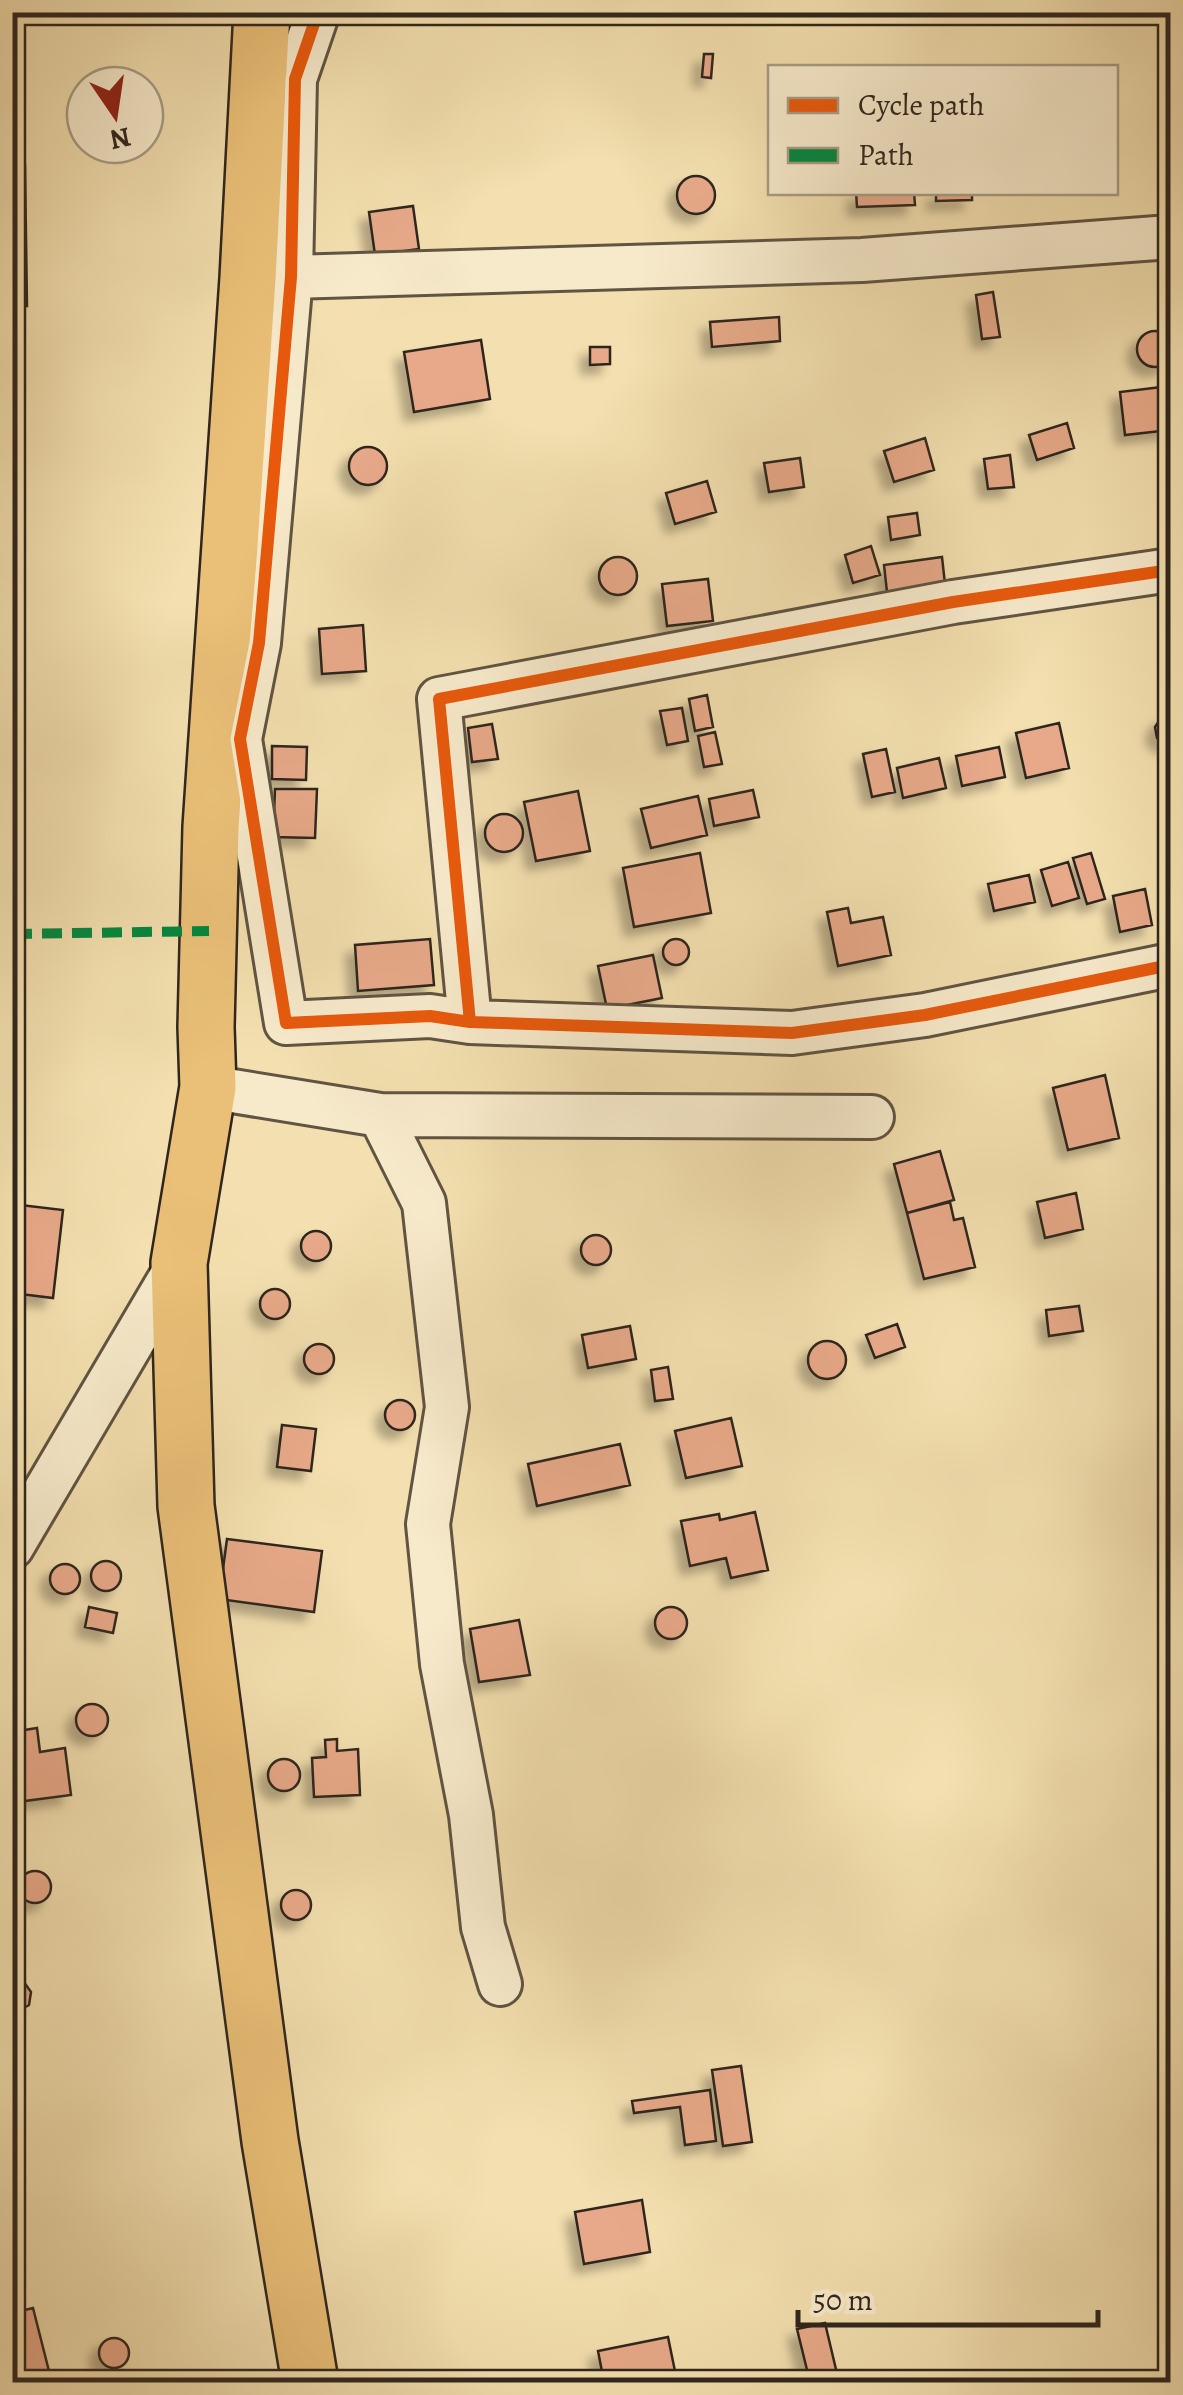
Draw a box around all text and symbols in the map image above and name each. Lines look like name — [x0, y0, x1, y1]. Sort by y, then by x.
north arrow — [65, 65, 165, 165]
legend — [768, 65, 1118, 195]
text: Cycle path — [858, 85, 985, 125]
text: N — [106, 118, 135, 159]
text: Path — [858, 135, 914, 175]
scale bar — [798, 2265, 1098, 2327]
text: 50 m — [813, 2280, 873, 2320]

